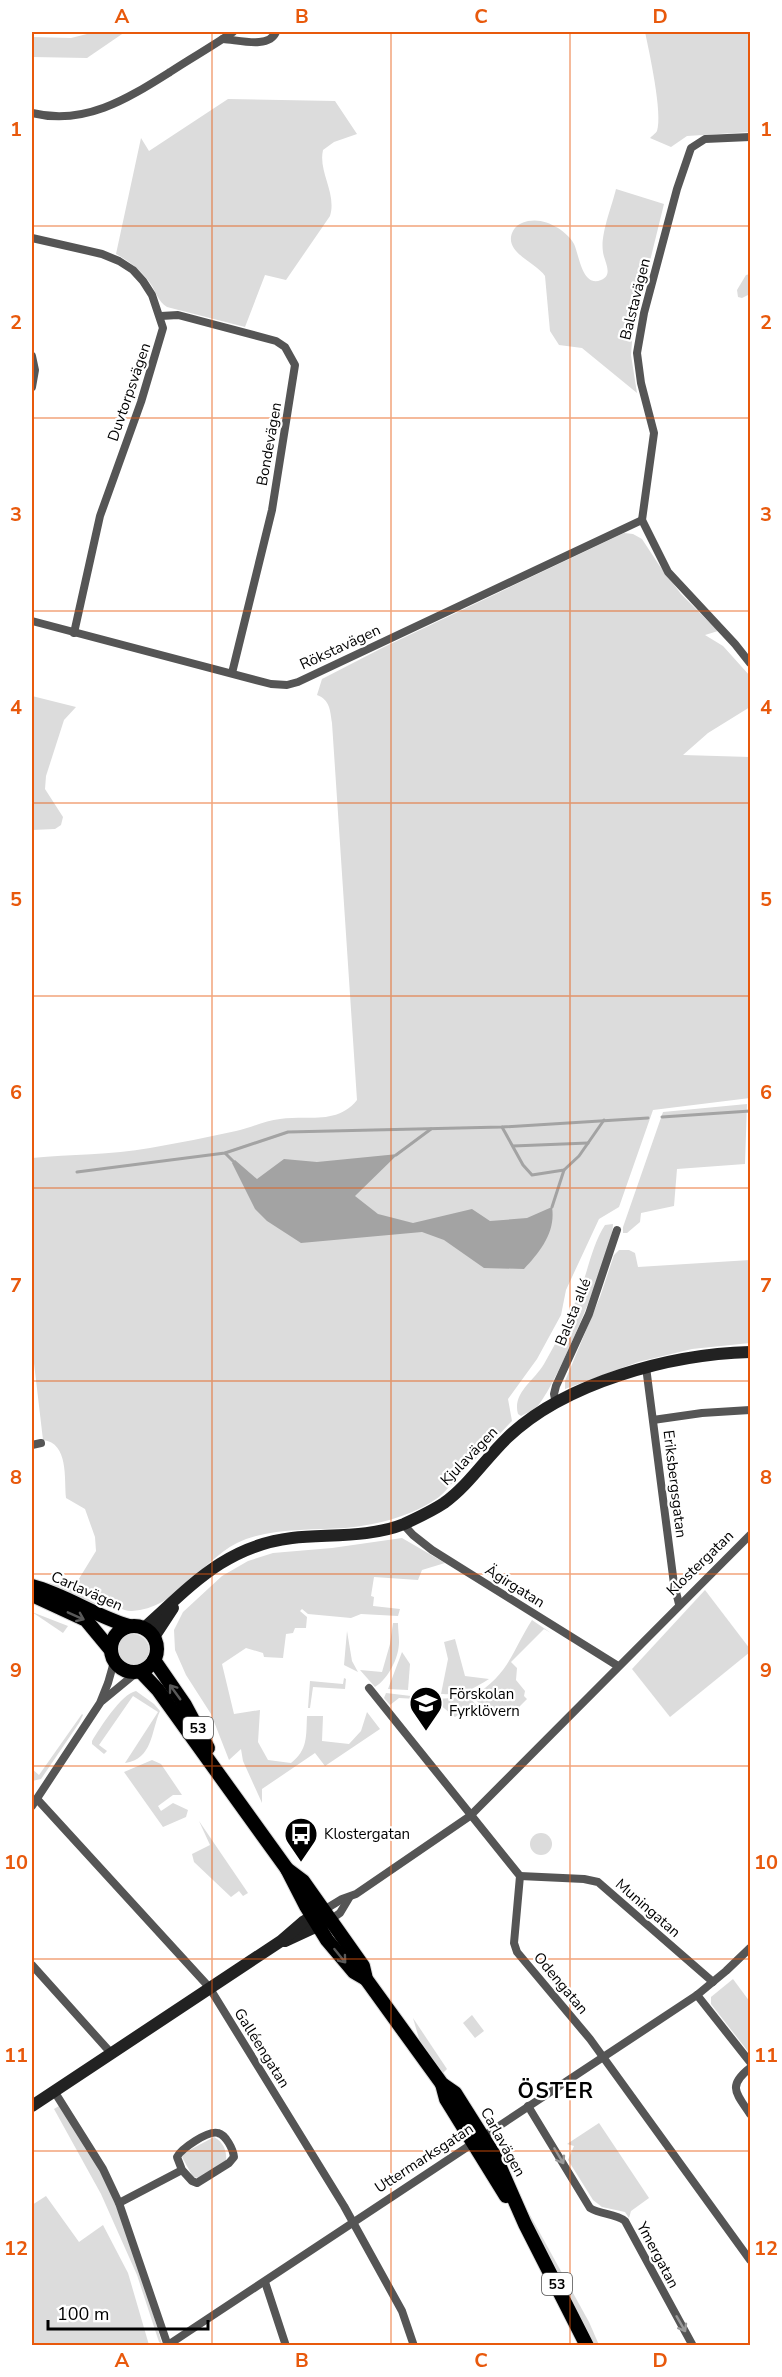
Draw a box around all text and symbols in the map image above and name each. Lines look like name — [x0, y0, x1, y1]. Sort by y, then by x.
text: A — [115, 3, 130, 30]
text: B — [295, 3, 309, 30]
text: C — [474, 3, 488, 30]
text: D — [652, 3, 668, 30]
text: 1 — [10, 116, 22, 143]
text: 1 — [760, 116, 772, 143]
street label: Balstavägen — [615, 256, 655, 342]
text: 2 — [10, 309, 22, 336]
text: 2 — [760, 309, 772, 336]
street label: Duvtorpsvägen — [103, 340, 155, 444]
street label: Bondevägen — [252, 401, 286, 487]
text: 3 — [10, 501, 22, 528]
text: 3 — [760, 501, 772, 528]
street label: Rökstavägen — [297, 620, 383, 674]
text: 4 — [10, 694, 22, 721]
text: 4 — [760, 694, 772, 721]
text: 5 — [10, 886, 22, 913]
text: 5 — [760, 886, 772, 913]
text: 6 — [10, 1079, 22, 1106]
text: 6 — [760, 1079, 772, 1106]
text: 7 — [10, 1272, 22, 1299]
text: 7 — [760, 1272, 772, 1299]
street label: Balsta allé — [550, 1275, 596, 1349]
street label: Kjulavägen — [436, 1422, 502, 1490]
street label: Eriksbergsgatan — [658, 1429, 692, 1539]
text: 8 — [10, 1464, 22, 1491]
text: 8 — [760, 1464, 772, 1491]
street label: Klostergatan — [662, 1526, 738, 1600]
street label: Ägirgatan — [481, 1560, 549, 1612]
street label: Carlavägen — [48, 1566, 126, 1616]
one-way arrow — [66, 1610, 84, 1622]
text: 9 — [10, 1657, 22, 1684]
text: 9 — [760, 1657, 772, 1684]
place label: Förskolan Fyrklövern — [449, 1684, 520, 1721]
one-way arrow — [169, 1685, 182, 1701]
school or university icon: Förskolan Fyrklövern — [408, 1685, 444, 1732]
road number: 53 — [183, 1717, 213, 1739]
bus stop icon: Klostergatan — [283, 1816, 319, 1863]
place label: Klostergatan — [324, 1824, 410, 1844]
text: 10 — [4, 1849, 28, 1876]
text: 10 — [754, 1849, 778, 1876]
street label: Muningatan — [611, 1874, 685, 1942]
one-way arrow — [333, 1947, 346, 1963]
street label: Odengatan — [529, 1948, 593, 2018]
street label: Galléengatan — [230, 2004, 294, 2092]
text: 11 — [4, 2042, 28, 2069]
text: 11 — [754, 2042, 778, 2069]
district label: ÖSTER — [518, 2077, 594, 2105]
street label: Carlavägen — [476, 2104, 530, 2180]
street label: Uttermarksgatan — [371, 2119, 477, 2197]
one-way arrow — [553, 2147, 565, 2164]
street label: Ymergatan — [632, 2217, 684, 2292]
text: 12 — [4, 2235, 28, 2262]
text: 12 — [754, 2235, 778, 2262]
road number: 53 — [542, 2273, 572, 2295]
scale bar — [48, 2293, 208, 2331]
text: 100 m — [57, 2302, 109, 2326]
one-way arrow — [675, 2315, 687, 2332]
text: A — [115, 2347, 130, 2374]
text: B — [295, 2347, 309, 2374]
text: C — [474, 2347, 488, 2374]
text: D — [652, 2347, 668, 2374]

